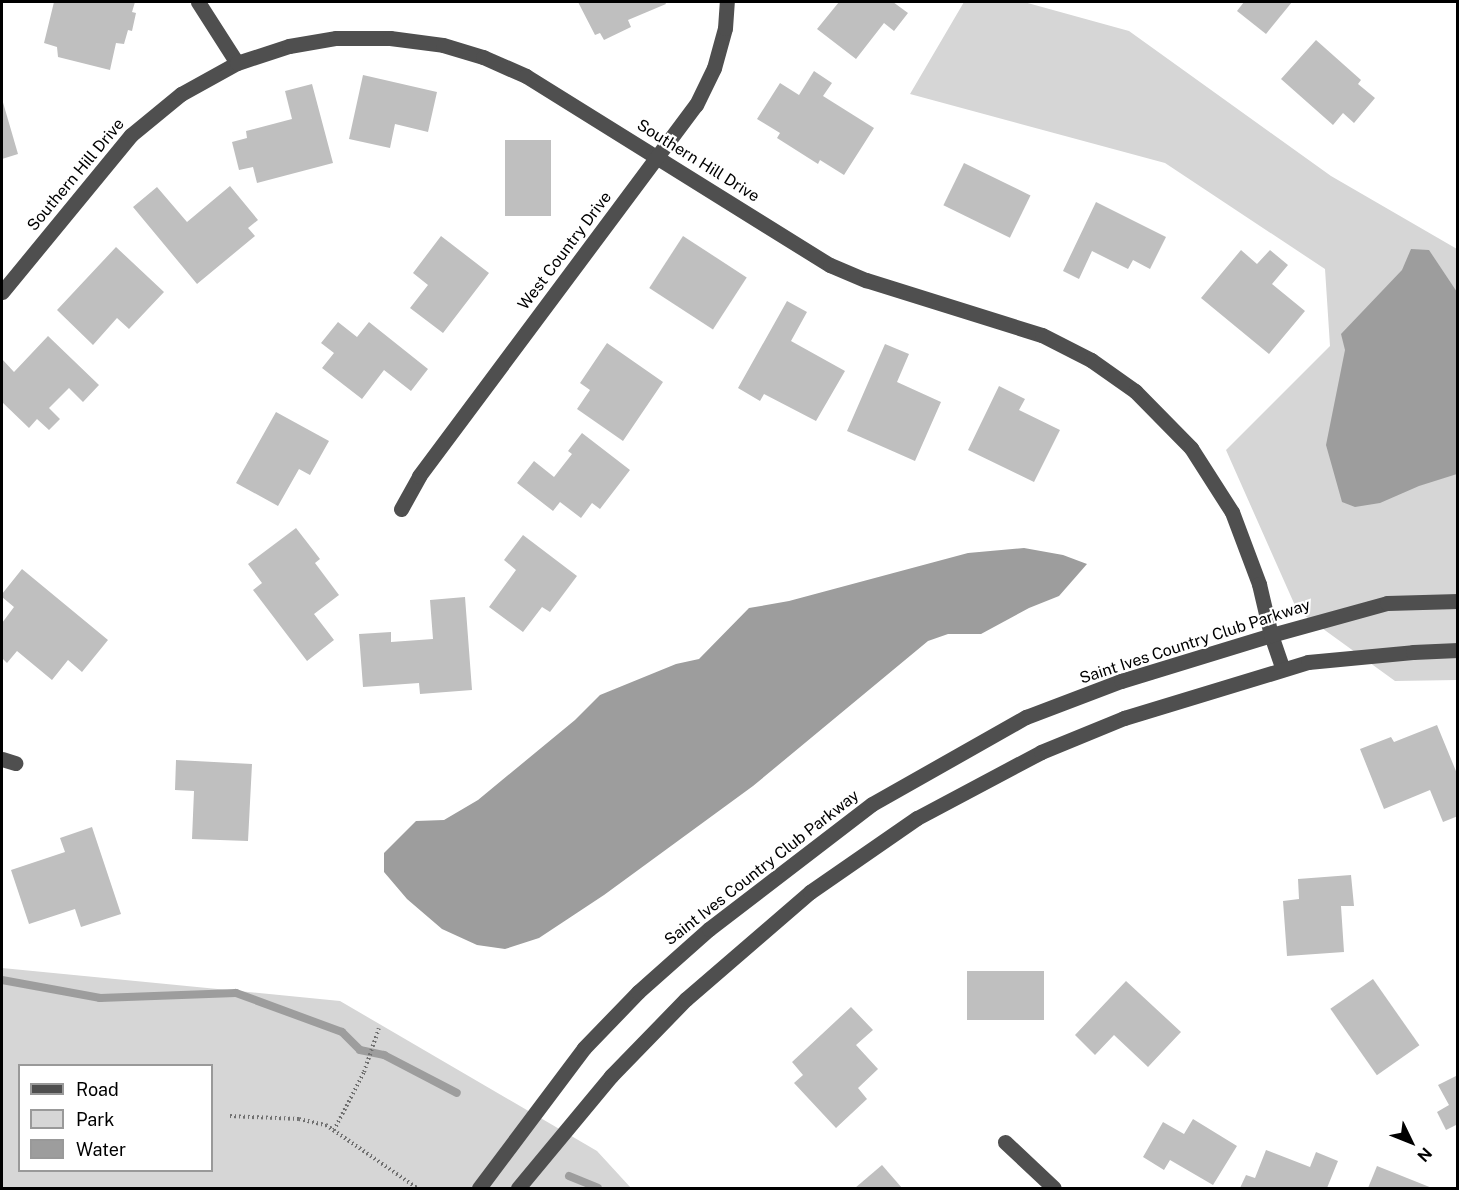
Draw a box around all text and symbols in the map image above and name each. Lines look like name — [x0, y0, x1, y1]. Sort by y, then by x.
street label: Southern Hill Drive — [23, 115, 129, 235]
street label: Southern Hill Drive — [633, 116, 763, 206]
street label: West Country Drive — [514, 188, 616, 314]
street label: Saint Ives Country Club Parkway — [1077, 596, 1313, 688]
street label: Saint Ives Country Club Parkway — [661, 786, 863, 950]
legend — [18, 1064, 213, 1172]
text: Road — [76, 1079, 119, 1100]
text: Park — [76, 1109, 114, 1130]
north arrow — [1381, 1112, 1441, 1172]
text: Water — [76, 1139, 126, 1160]
text: N — [1413, 1144, 1436, 1166]

